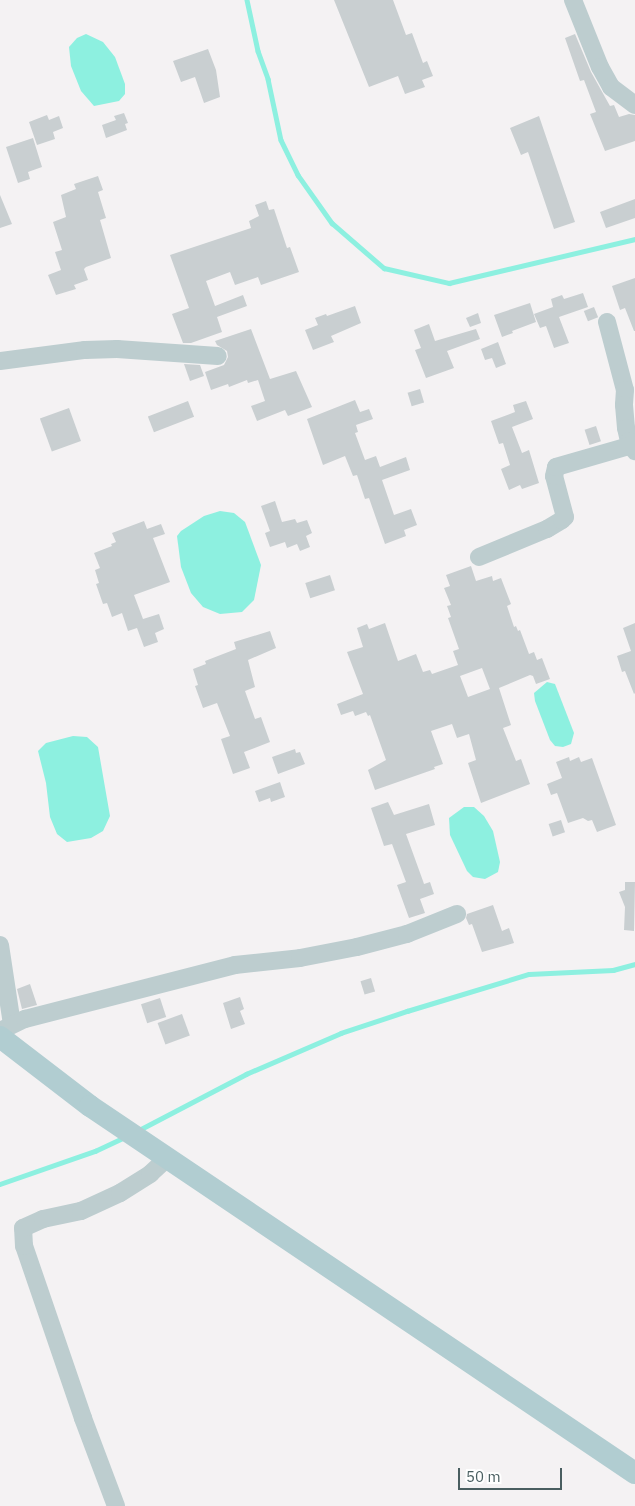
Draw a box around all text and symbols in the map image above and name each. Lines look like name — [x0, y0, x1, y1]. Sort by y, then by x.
scale bar — [460, 1458, 564, 1490]
text: 50 m — [466, 1467, 501, 1486]

